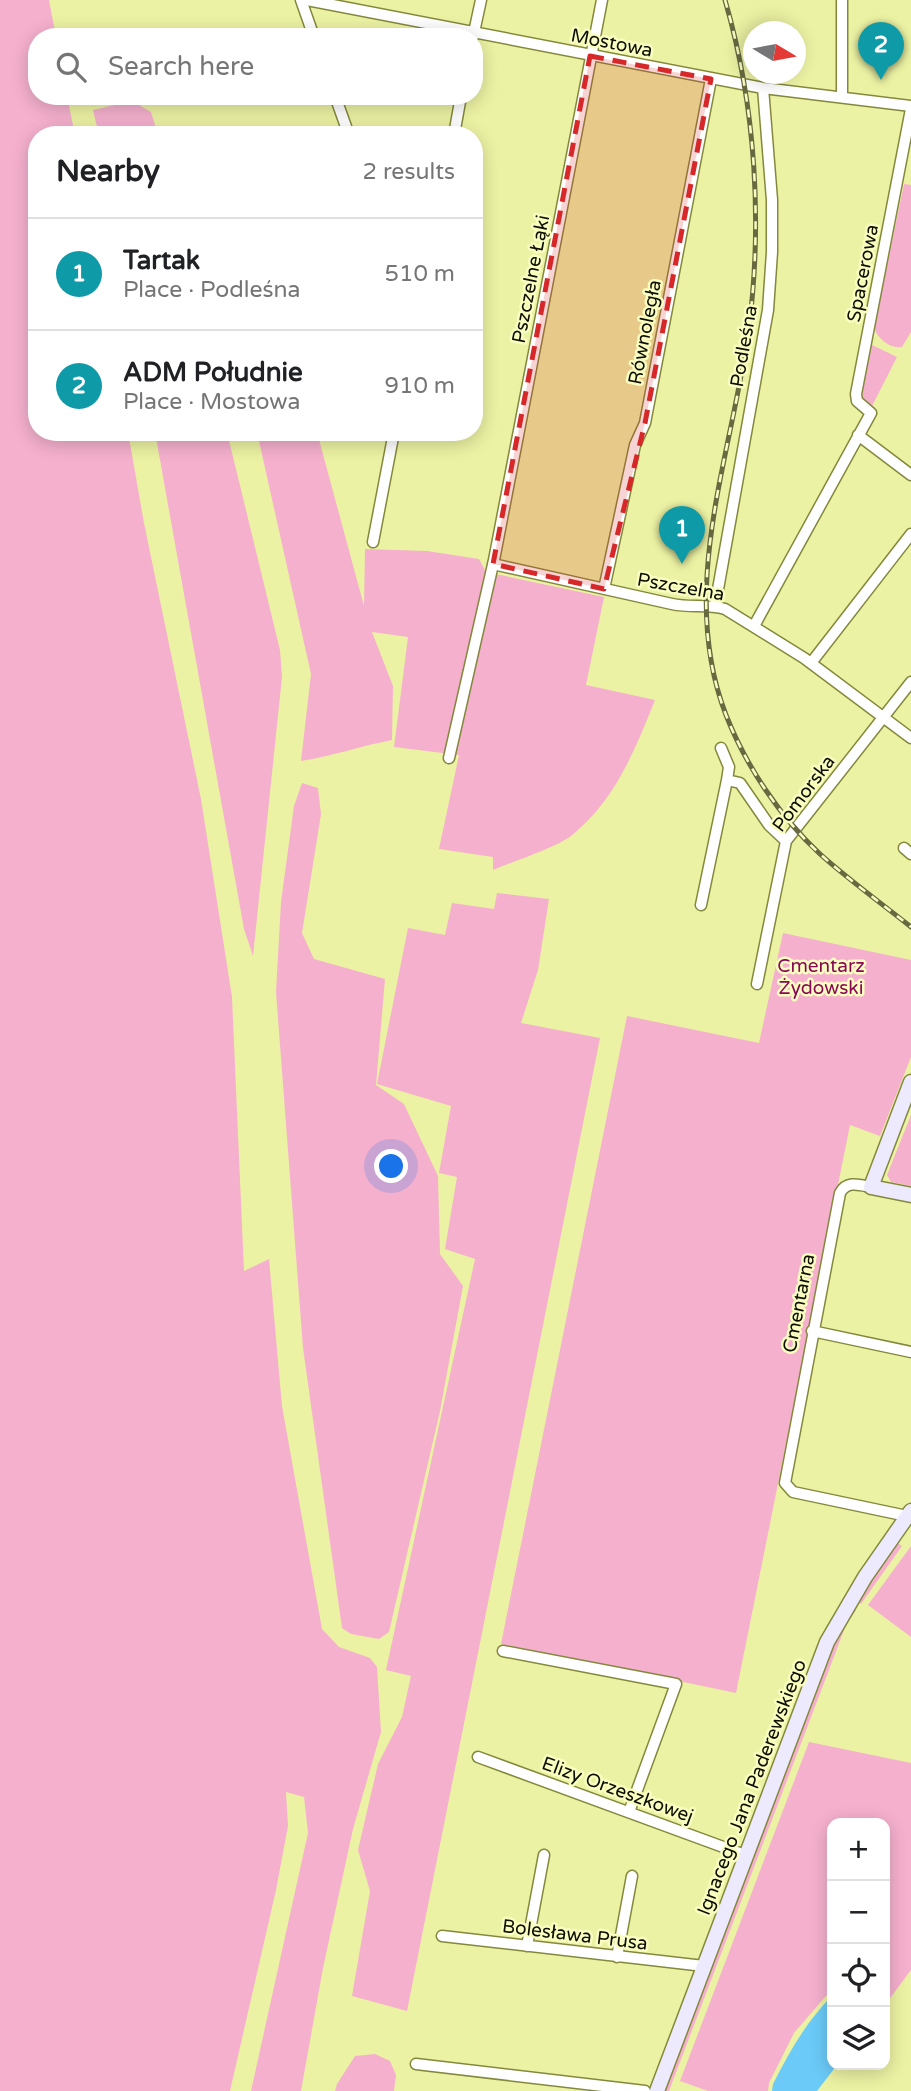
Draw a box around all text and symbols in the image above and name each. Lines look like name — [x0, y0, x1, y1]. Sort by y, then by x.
north arrow — [743, 21, 806, 84]
pin: 2 — [858, 22, 904, 80]
street label: Mostowa — [569, 24, 655, 62]
search box — [28, 28, 483, 105]
icon: search — [52, 48, 90, 86]
text: Search here — [108, 51, 254, 82]
text: Nearby — [56, 153, 160, 190]
text: 2 results — [362, 158, 455, 186]
street label: Pszczelne Łąki — [508, 213, 554, 345]
street label: Spacerowa — [843, 222, 883, 324]
text: Tartak — [123, 245, 200, 276]
text: 1 — [72, 260, 86, 288]
text: 510 m — [385, 260, 455, 288]
text: Place · Podleśna — [123, 276, 300, 304]
street label: Równoległa — [624, 278, 666, 386]
street label: Podleśna — [726, 303, 762, 389]
text: ADM Południe — [123, 357, 303, 388]
text: 2 — [72, 372, 86, 400]
text: 910 m — [385, 372, 455, 400]
text: Place · Mostowa — [123, 388, 300, 416]
pin: 1 — [659, 506, 705, 564]
street label: Pszczelna — [635, 568, 726, 606]
street label: Pomorska — [768, 751, 840, 836]
park label: Cmentarz Żydowski — [777, 955, 865, 999]
your location — [374, 1149, 408, 1183]
street label: Cmentarna — [779, 1252, 819, 1354]
street label: Ignacego Jana Paderewskiego — [693, 1656, 811, 1918]
street label: Elizy Orzeszkowej — [539, 1752, 696, 1828]
map controls — [827, 1818, 890, 2070]
button: + — [827, 1818, 890, 1881]
button: − — [827, 1881, 890, 1944]
street label: Bolesława Prusa — [501, 1915, 649, 1955]
button: locate — [827, 1944, 890, 2007]
button: layers — [827, 2007, 890, 2070]

